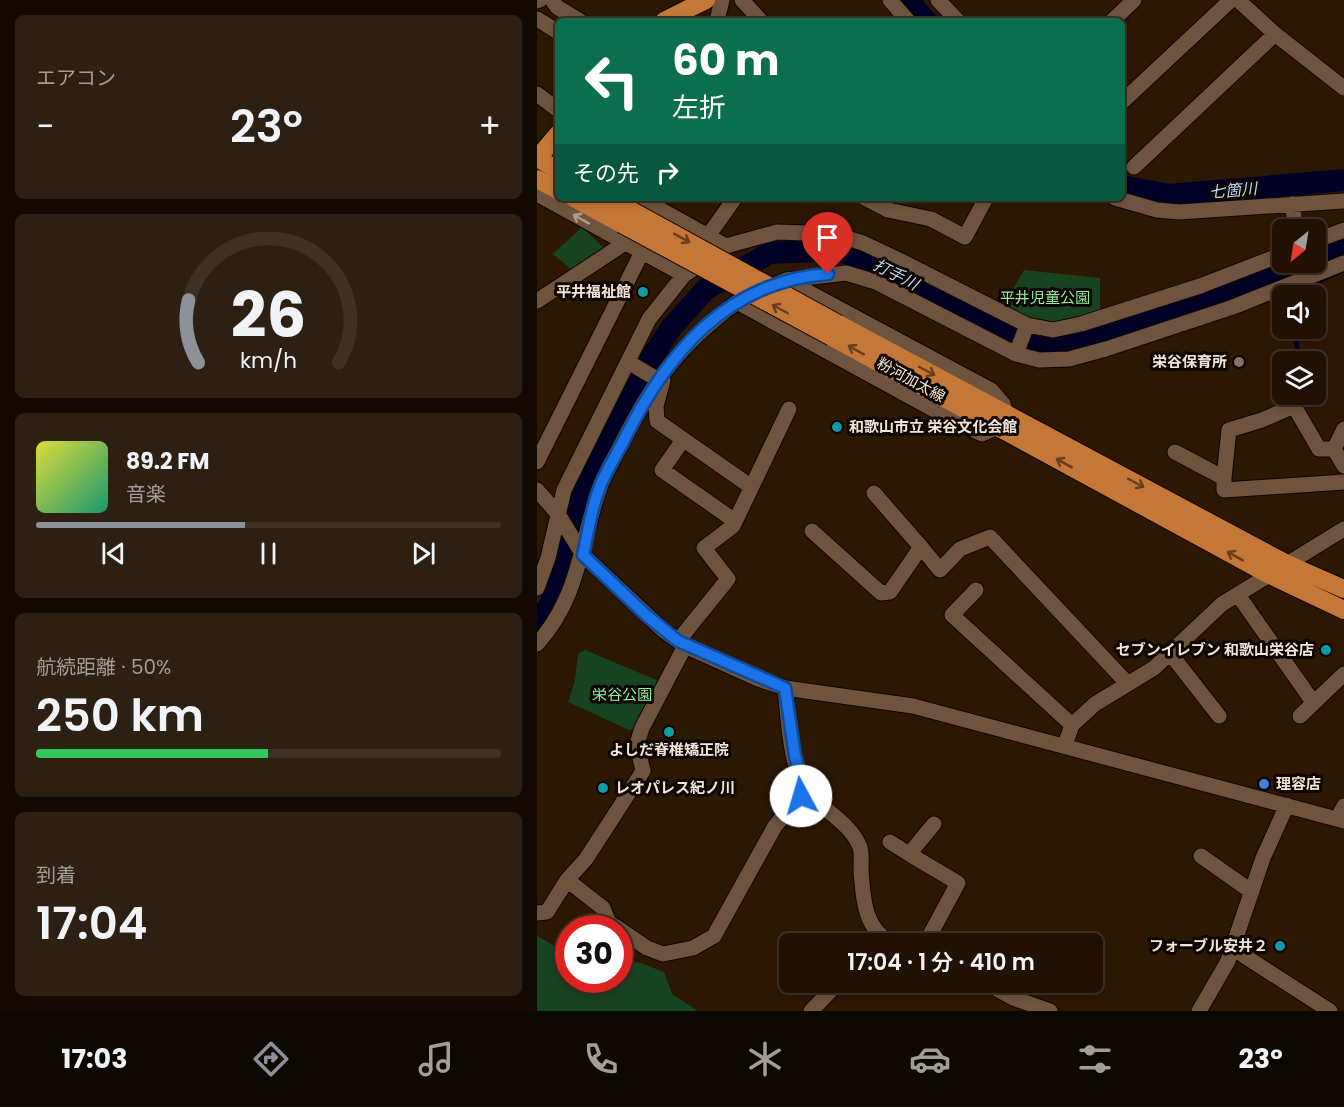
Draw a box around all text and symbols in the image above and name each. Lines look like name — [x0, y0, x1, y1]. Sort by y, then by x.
text: 60 m — [672, 31, 780, 90]
icon: left — [573, 42, 651, 120]
text: エアコン — [36, 64, 116, 92]
text: 左折 — [672, 89, 726, 126]
text: 23° — [230, 95, 303, 158]
text: − — [36, 103, 54, 150]
text: + — [478, 103, 501, 150]
icon: right — [651, 156, 684, 189]
text: その先 — [573, 158, 639, 189]
water label: 七箇川 — [1208, 177, 1260, 204]
one-way arrow — [573, 212, 590, 224]
pin — [802, 212, 853, 274]
north arrow — [1272, 219, 1326, 273]
map controls — [1272, 219, 1326, 405]
icon: arrive — [811, 221, 844, 254]
one-way arrow — [673, 232, 690, 244]
water label: 打手川 — [869, 253, 924, 296]
text: 26 — [231, 271, 306, 359]
place label: 平井福祉館 — [556, 281, 631, 302]
marker: 平井福祉館 — [636, 285, 650, 299]
button: sound — [1272, 285, 1326, 339]
park label: 平井児童公園 — [1000, 287, 1090, 308]
one-way arrow — [772, 303, 790, 314]
one-way arrow — [847, 344, 865, 355]
text: km/h — [240, 346, 297, 377]
place label: 栄谷保育所 — [1152, 351, 1227, 372]
button: layers — [1272, 351, 1326, 405]
street label: 粉河加太線 — [873, 352, 949, 407]
marker: 栄谷保育所 — [1232, 355, 1246, 369]
one-way arrow — [918, 365, 935, 377]
place label: 和歌山市立 栄谷文化会館 — [849, 416, 1017, 437]
marker: 和歌山市立 栄谷文化会館 — [830, 420, 844, 434]
text: 89.2 FM — [126, 446, 209, 477]
one-way arrow — [1056, 457, 1073, 469]
one-way arrow — [1126, 478, 1144, 489]
text: 音楽 — [126, 480, 166, 508]
icon: previous — [97, 537, 130, 570]
icon: pause — [252, 537, 285, 570]
icon: next — [407, 537, 440, 570]
one-way arrow — [1227, 550, 1244, 562]
place label: セブンイレブン 和歌山栄谷店 — [1116, 639, 1314, 660]
marker: セブンイレブン 和歌山栄谷店 — [1319, 643, 1333, 657]
text: 航続距離 · 50% — [36, 653, 171, 681]
text: 250 km — [36, 684, 204, 747]
park label: 栄谷公園 — [592, 684, 652, 705]
marker: よしだ脊椎矯正院 — [662, 725, 676, 739]
place label: よしだ脊椎矯正院 — [609, 739, 729, 760]
position arrow — [769, 764, 833, 828]
place label: 理容店 — [1276, 773, 1321, 794]
place label: レオパレス紀ノ川 — [615, 777, 735, 798]
marker: 理容店 — [1257, 777, 1271, 791]
marker: レオパレス紀ノ川 — [596, 781, 610, 795]
text: 到着 — [36, 861, 76, 889]
text: 17:04 — [36, 892, 148, 955]
speed limit sign: 30 — [555, 915, 633, 993]
place label: フォーブル安井２ — [1149, 935, 1268, 956]
marker: フォーブル安井２ — [1273, 939, 1287, 953]
text: 17:04 · 1 分 · 410 m — [847, 947, 1035, 978]
icon: directions — [250, 1038, 292, 1080]
icon: music — [415, 1038, 457, 1080]
icon: phone — [580, 1038, 622, 1080]
icon: climate — [744, 1038, 786, 1080]
icon: car — [909, 1038, 951, 1080]
icon: filters — [1074, 1038, 1116, 1080]
text: 17:03 — [61, 1040, 128, 1077]
text: 23° — [1238, 1040, 1283, 1077]

